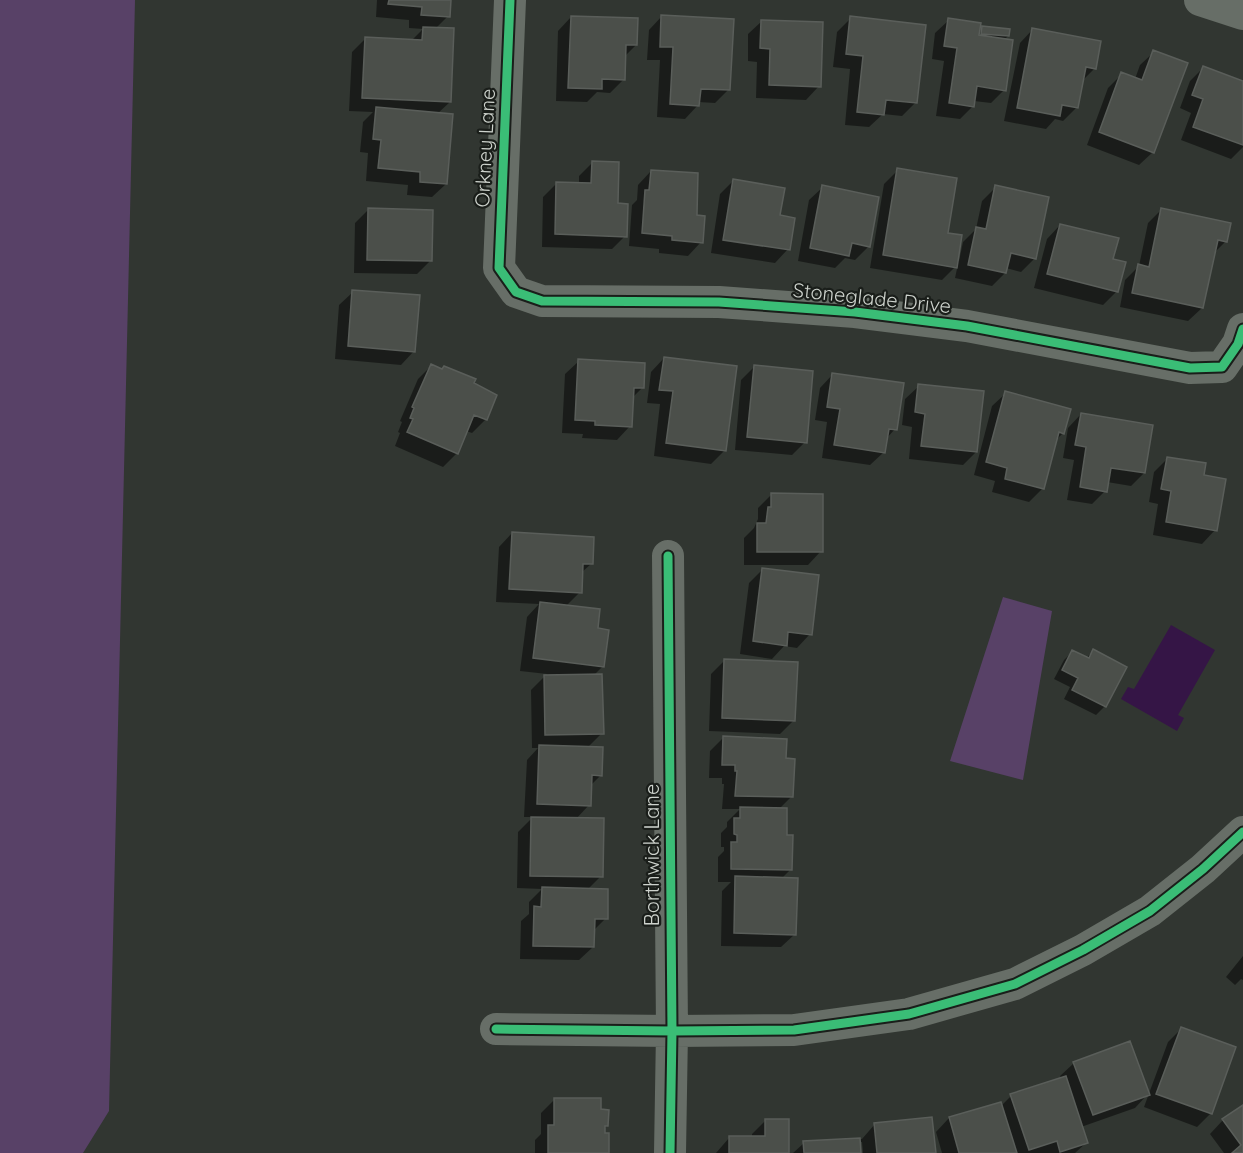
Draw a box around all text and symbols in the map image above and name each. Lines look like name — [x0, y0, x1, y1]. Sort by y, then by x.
street label: Orkney Lane — [469, 88, 500, 208]
street label: Stoneglade Drive — [792, 277, 952, 318]
street label: Borthwick Lane — [639, 784, 664, 926]

